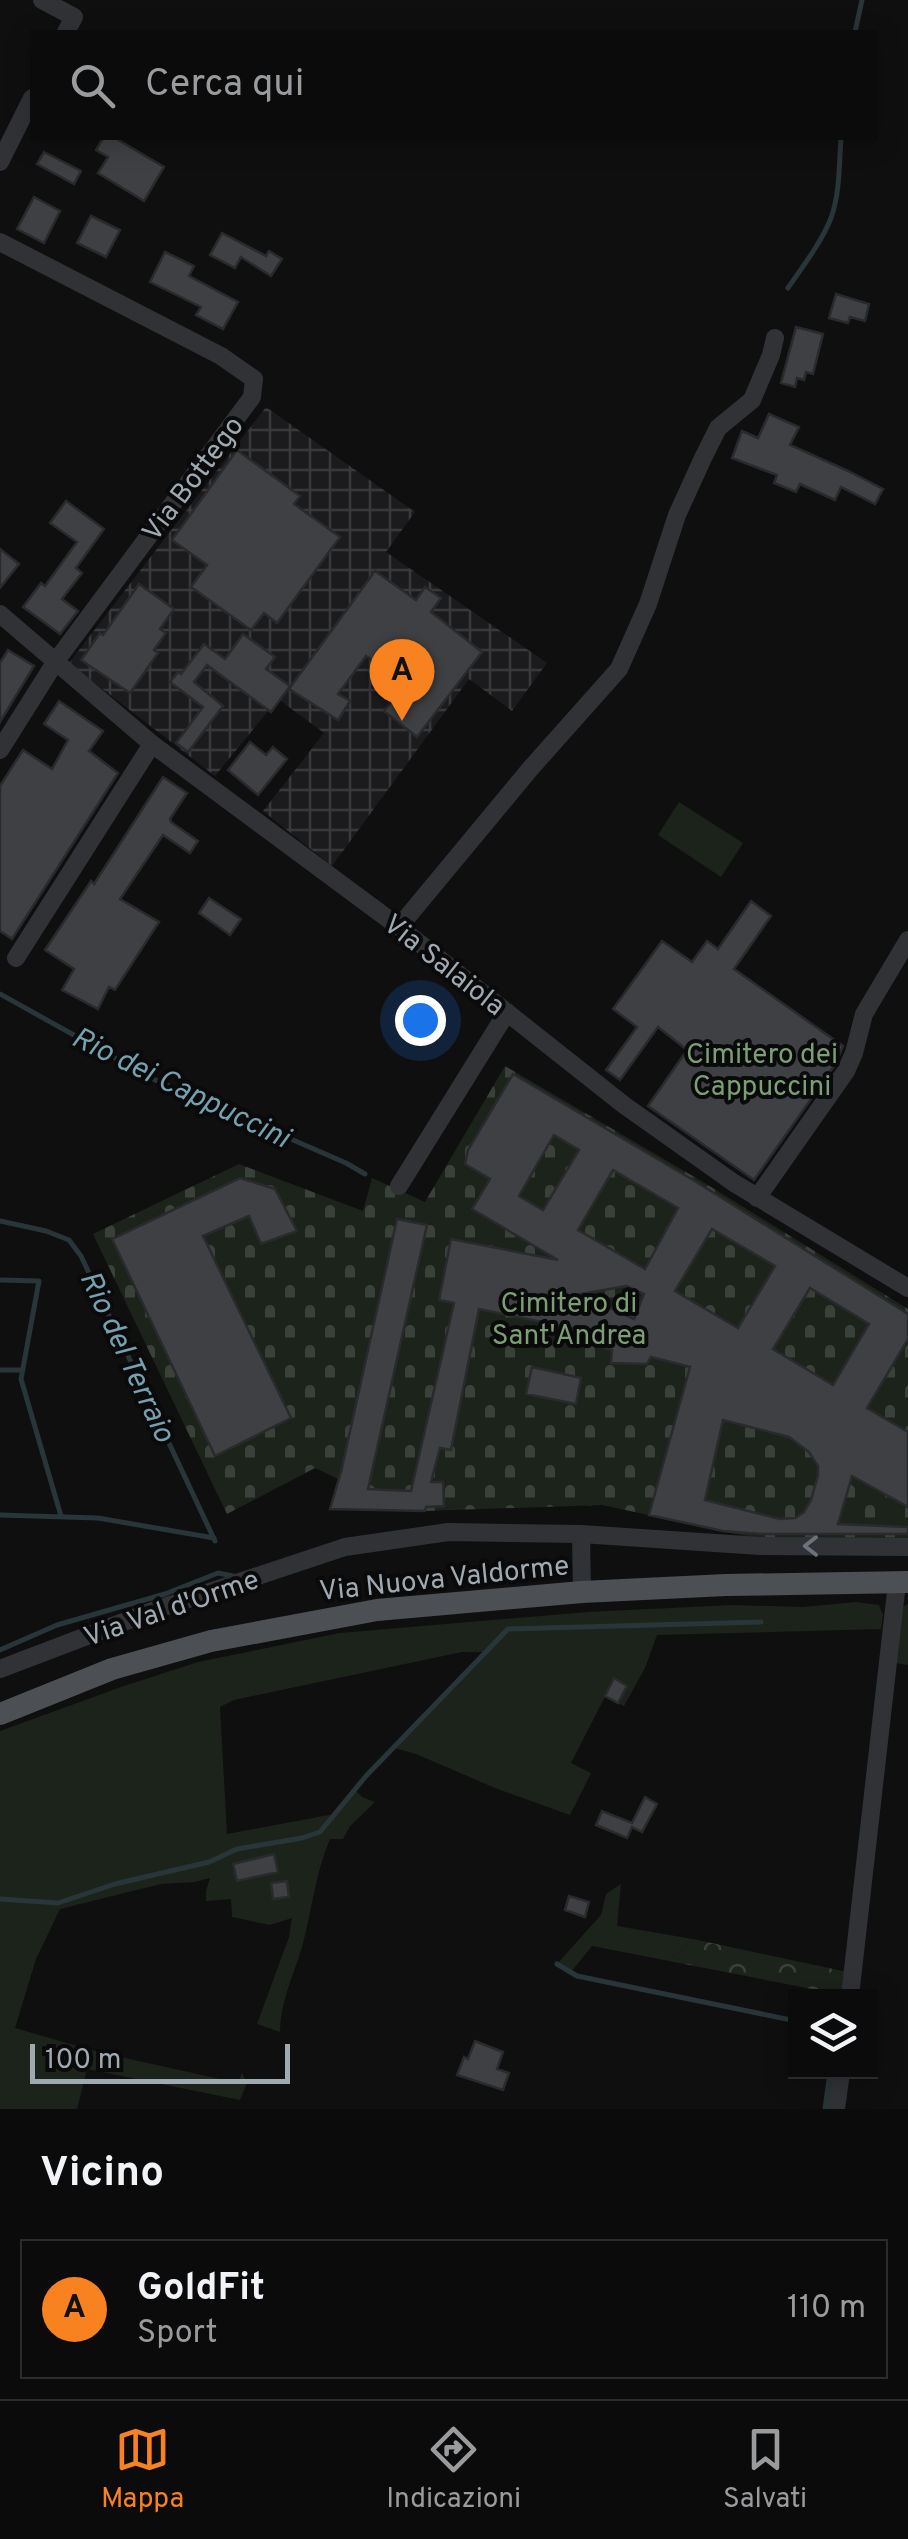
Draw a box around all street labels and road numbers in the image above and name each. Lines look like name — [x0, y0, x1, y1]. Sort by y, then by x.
street label: Via Bottego — [136, 410, 253, 550]
street label: Via Salaiola — [375, 908, 511, 1025]
street label: Via Nuova Valdorme — [318, 1549, 571, 1611]
street label: Via Val d'Orme — [80, 1563, 264, 1657]

